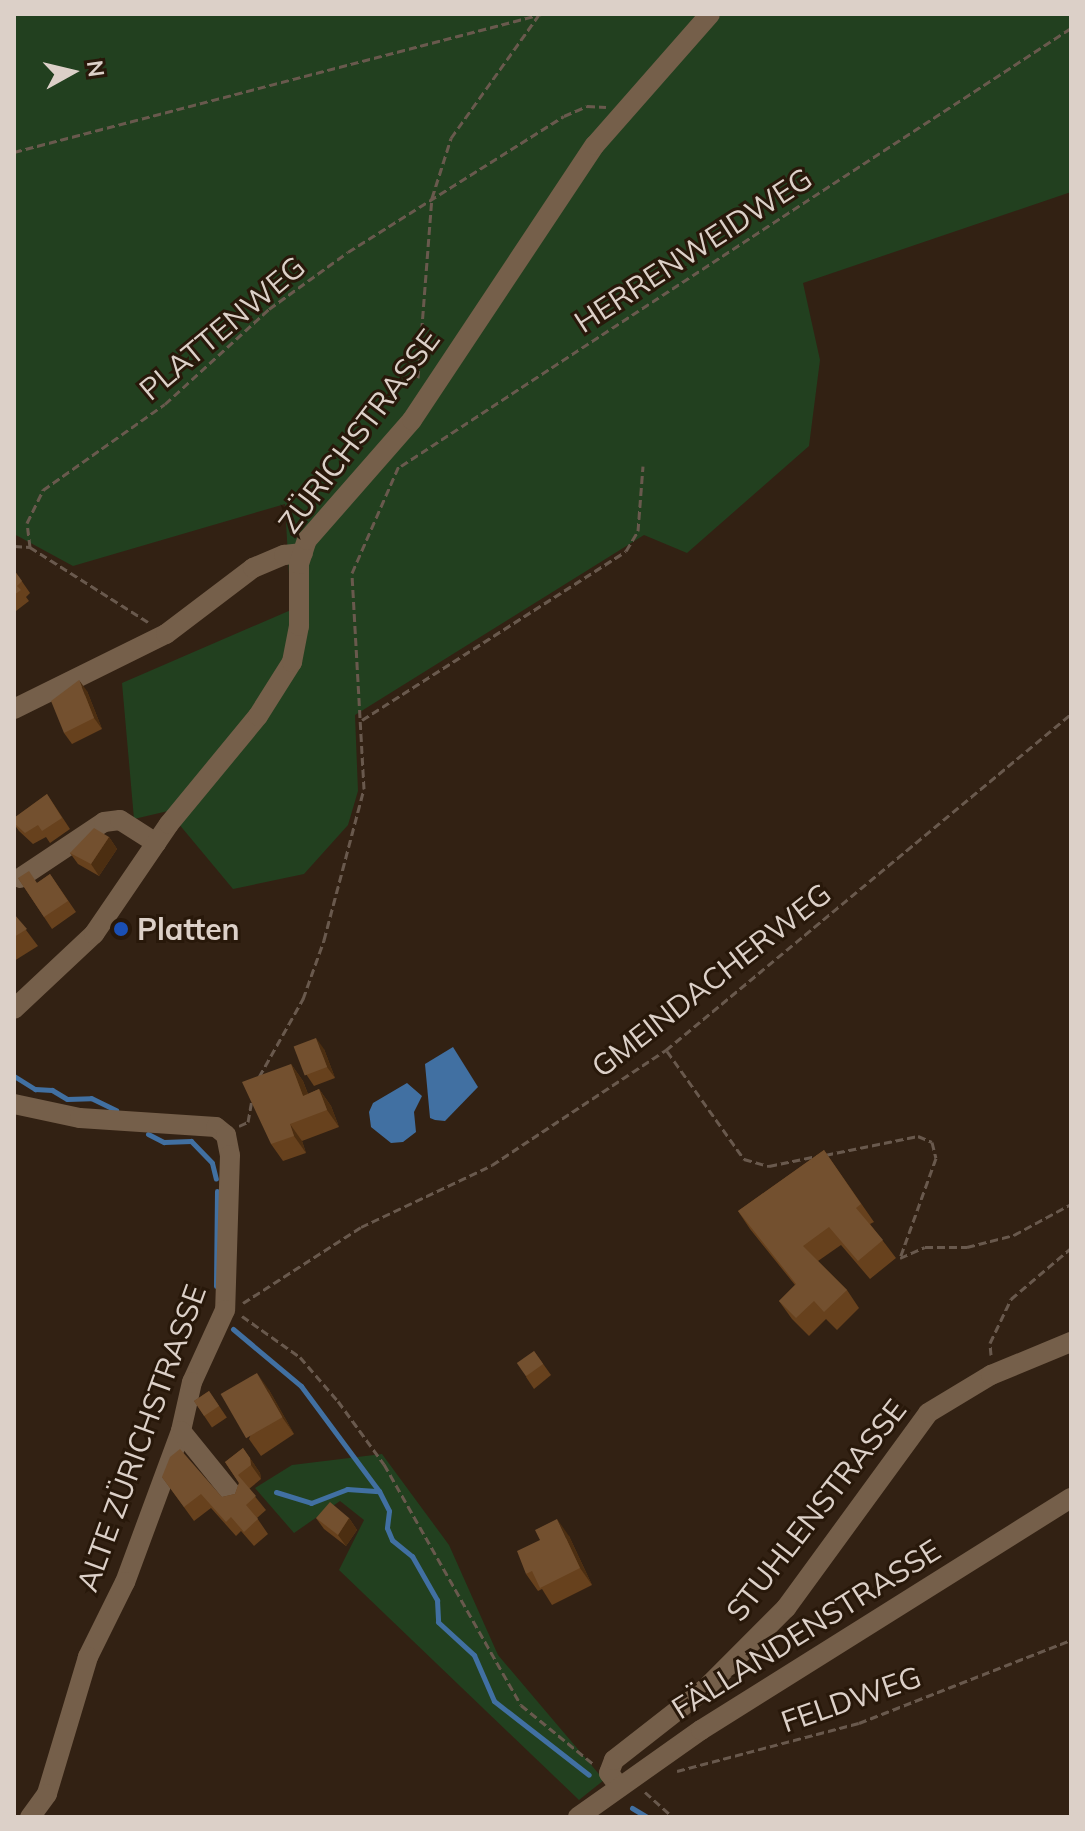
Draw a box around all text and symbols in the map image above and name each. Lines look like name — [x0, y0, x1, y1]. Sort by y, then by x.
north arrow — [32, 32, 112, 112]
text: N — [81, 58, 111, 79]
street label: HERRENWEIDWEG — [568, 160, 818, 340]
street label: PLATTENWEG — [132, 248, 312, 408]
street label: ZÜRICHSTRASSE — [271, 322, 447, 540]
street label: GMEINDACHERWEG — [584, 875, 838, 1085]
place label: Platten — [137, 911, 240, 947]
marker: Platten — [112, 920, 130, 938]
street label: ALTE ZÜRICHSTRASSE — [69, 1280, 213, 1596]
street label: STUHLENSTRASSE — [718, 1392, 914, 1628]
street label: FÄLLANDENSTRASSE — [665, 1532, 947, 1726]
street label: FELDWEG — [776, 1658, 926, 1740]

